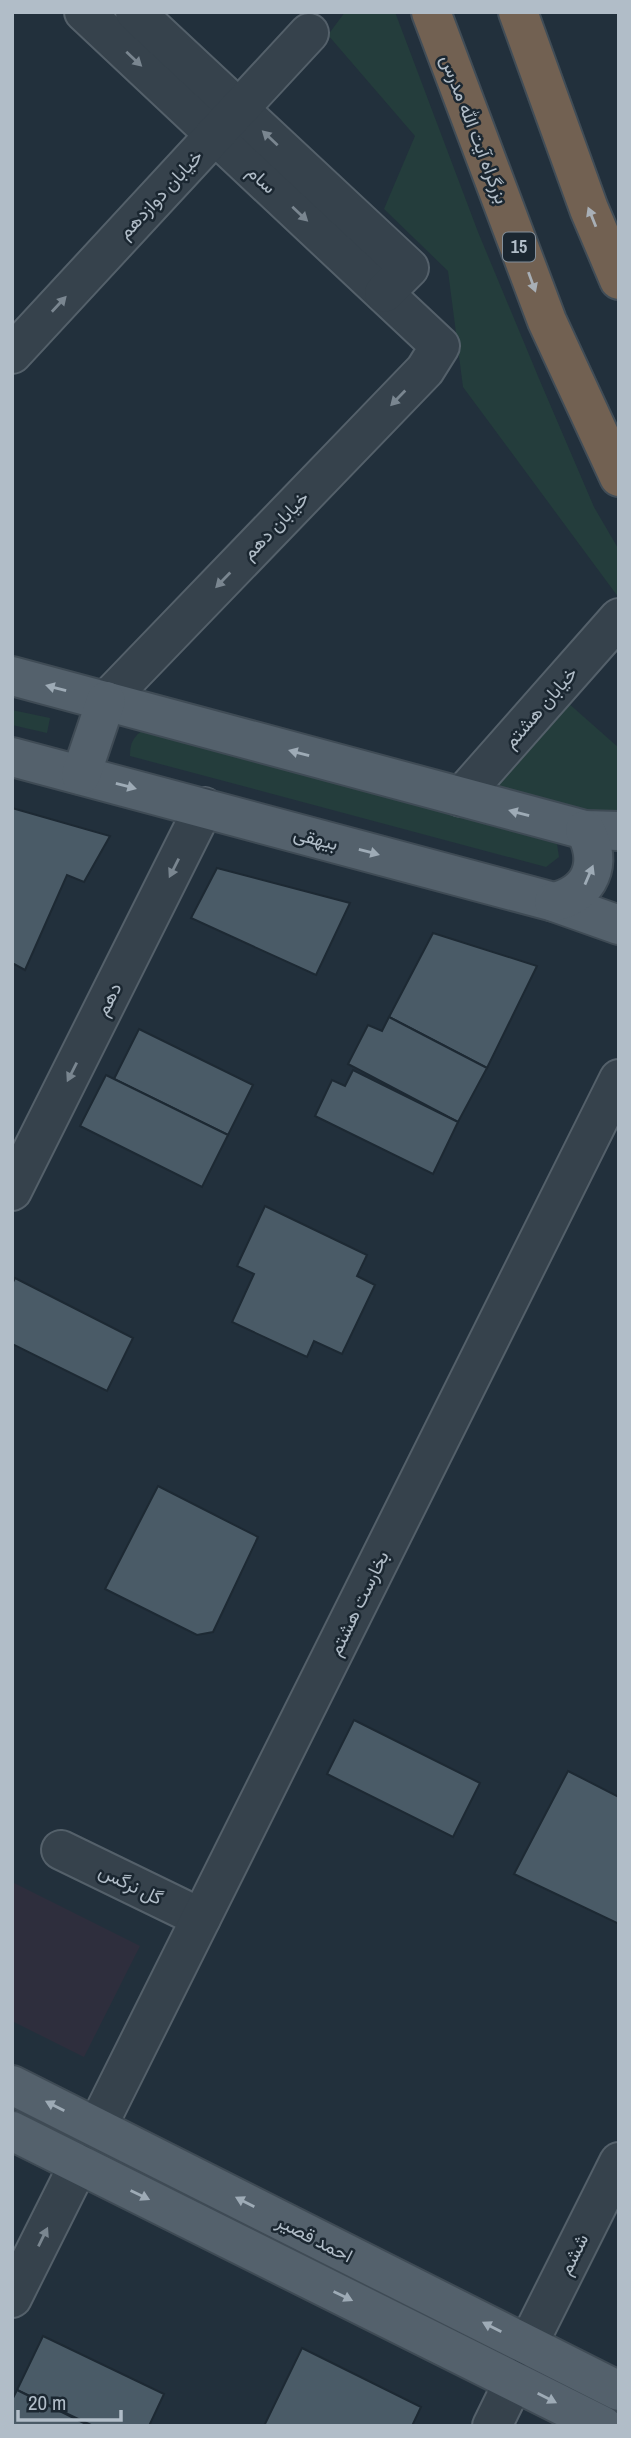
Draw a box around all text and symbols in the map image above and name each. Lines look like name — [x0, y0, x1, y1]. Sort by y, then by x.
one-way arrow — [125, 51, 143, 67]
street label: بزرگراه آیت الله مدرس — [435, 51, 515, 207]
one-way arrow — [261, 130, 279, 146]
street label: خیابان دوازدهم — [112, 144, 208, 244]
street label: سام — [242, 159, 282, 199]
one-way arrow — [291, 206, 308, 222]
one-way arrow — [587, 206, 598, 227]
road number: 15 — [503, 232, 535, 262]
one-way arrow — [527, 272, 538, 293]
one-way arrow — [50, 296, 66, 313]
one-way arrow — [389, 390, 406, 407]
street label: خیابان دهم — [236, 485, 314, 565]
one-way arrow — [215, 571, 231, 588]
street label: خیابان هشتم — [497, 661, 583, 753]
one-way arrow — [44, 682, 66, 693]
one-way arrow — [288, 748, 309, 758]
one-way arrow — [116, 782, 137, 792]
one-way arrow — [508, 807, 529, 817]
street label: بیهقی — [291, 820, 341, 856]
one-way arrow — [358, 847, 380, 858]
one-way arrow — [168, 858, 179, 878]
one-way arrow — [583, 864, 594, 885]
street label: دهم — [89, 978, 127, 1020]
one-way arrow — [66, 1062, 77, 1082]
street label: بخارست هشتم — [321, 1546, 395, 1660]
street label: گل نرگس — [95, 1857, 167, 1911]
one-way arrow — [45, 2100, 65, 2111]
one-way arrow — [130, 2189, 150, 2200]
one-way arrow — [235, 2197, 255, 2208]
street label: احمد قصیر — [272, 2207, 358, 2268]
one-way arrow — [37, 2227, 48, 2247]
street label: ششم — [552, 2229, 594, 2279]
one-way arrow — [333, 2291, 353, 2302]
one-way arrow — [482, 2322, 502, 2333]
scale bar — [18, 2378, 121, 2422]
text: 20 m — [28, 2388, 66, 2417]
one-way arrow — [537, 2392, 557, 2403]

